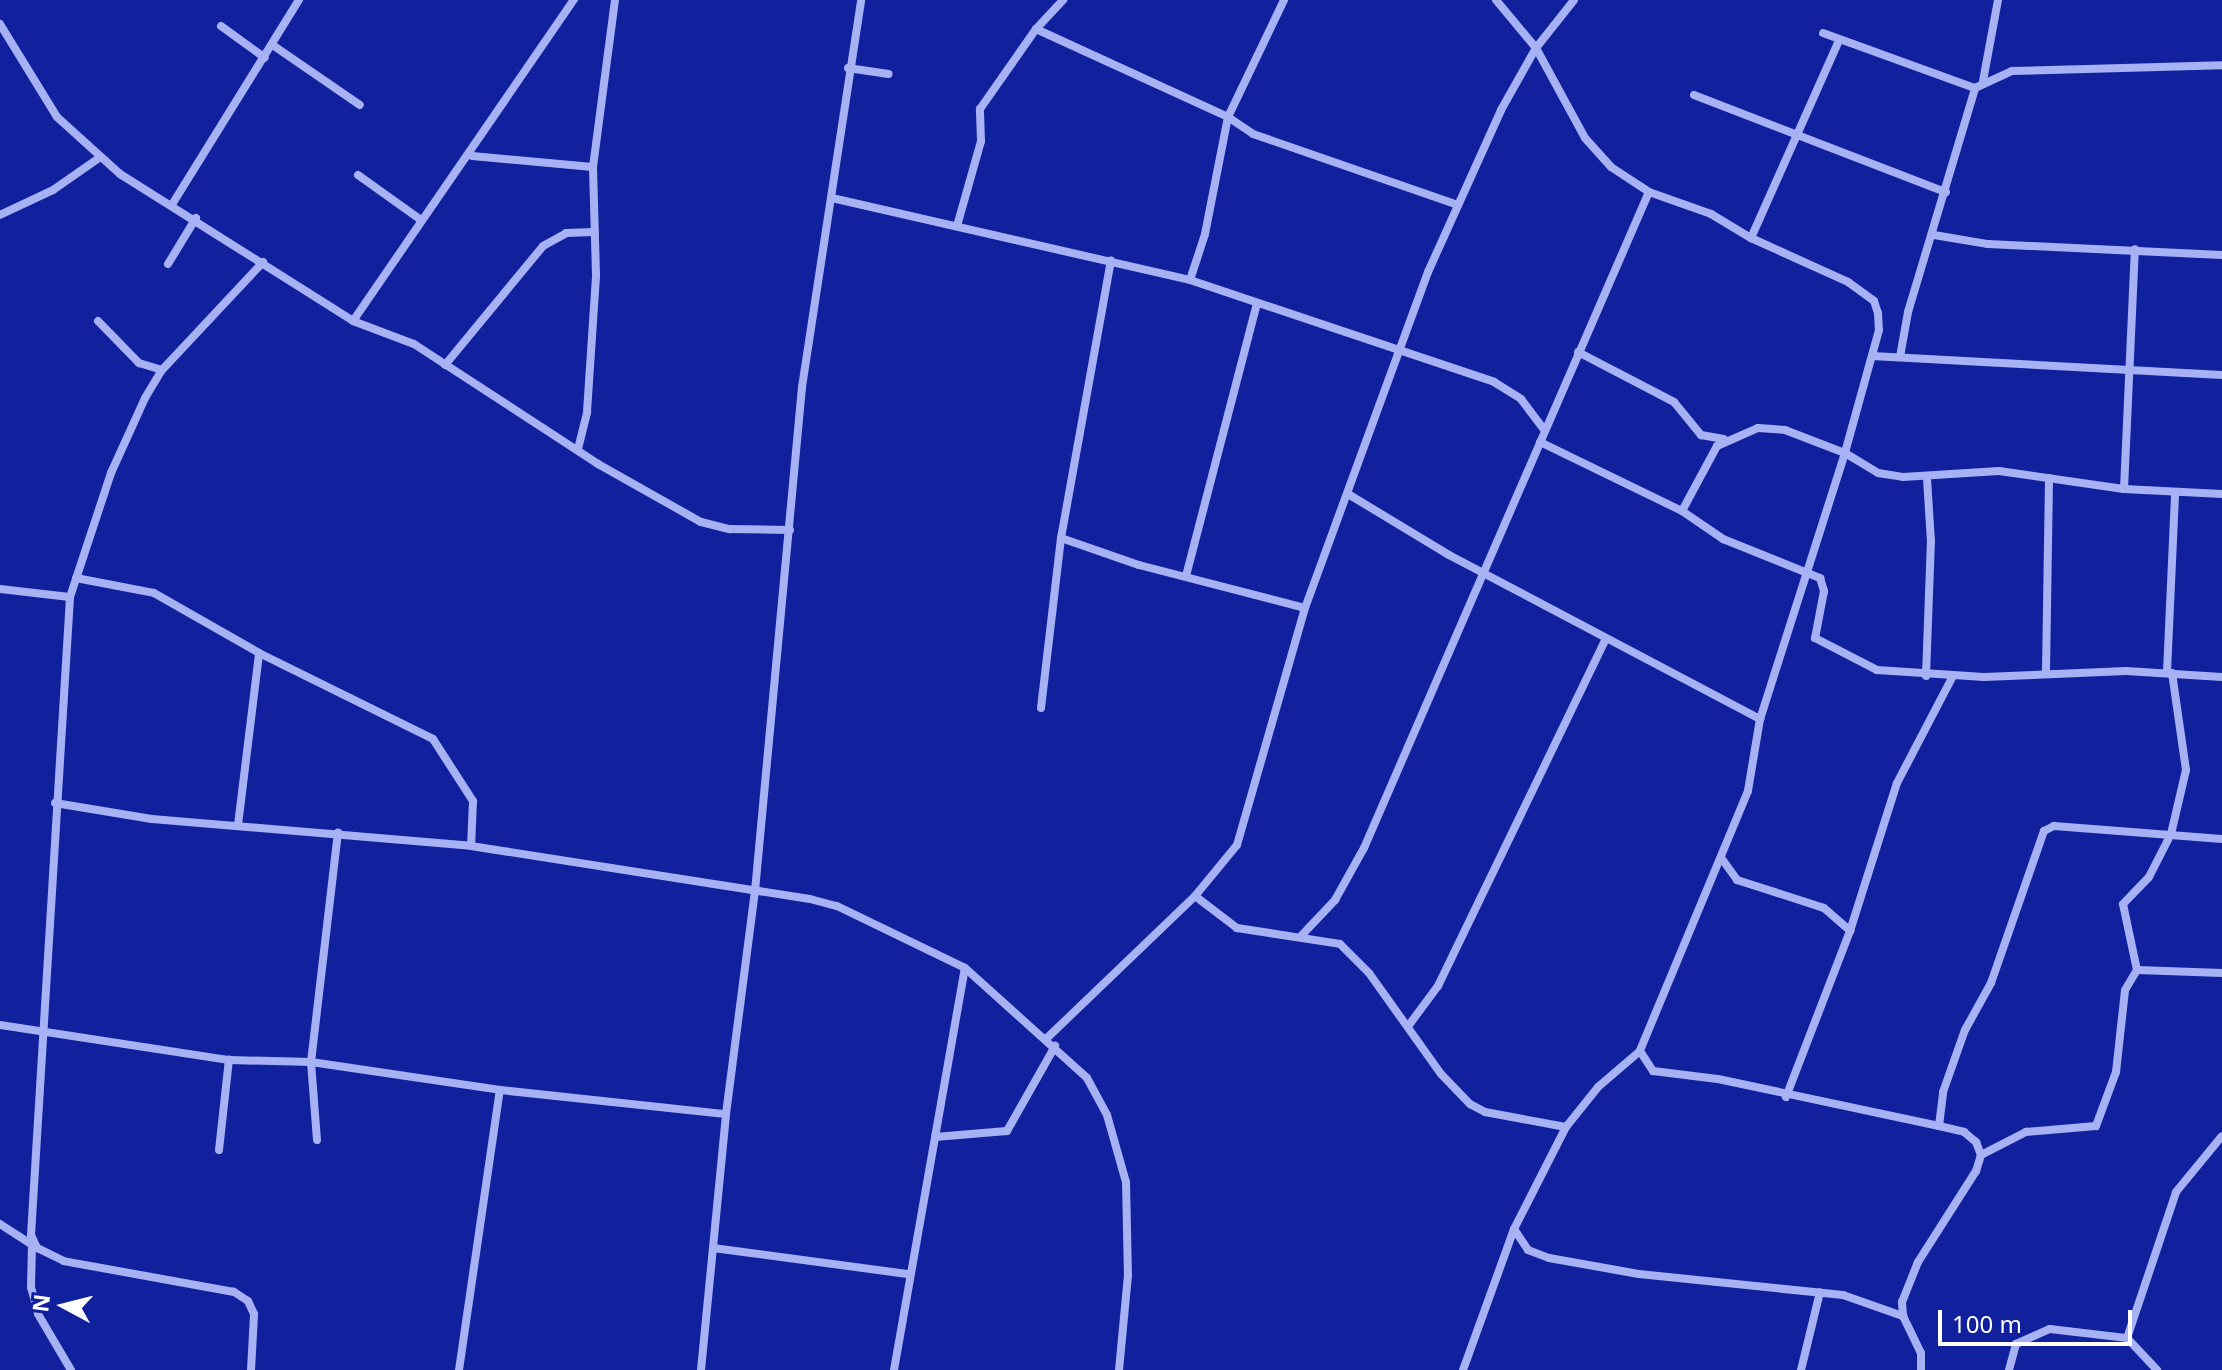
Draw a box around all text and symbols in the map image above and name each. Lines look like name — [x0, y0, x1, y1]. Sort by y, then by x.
north arrow — [24, 1266, 104, 1346]
text: N — [24, 1292, 56, 1314]
scale bar — [1942, 1294, 2136, 1344]
text: 100 m — [1952, 1307, 2022, 1340]

